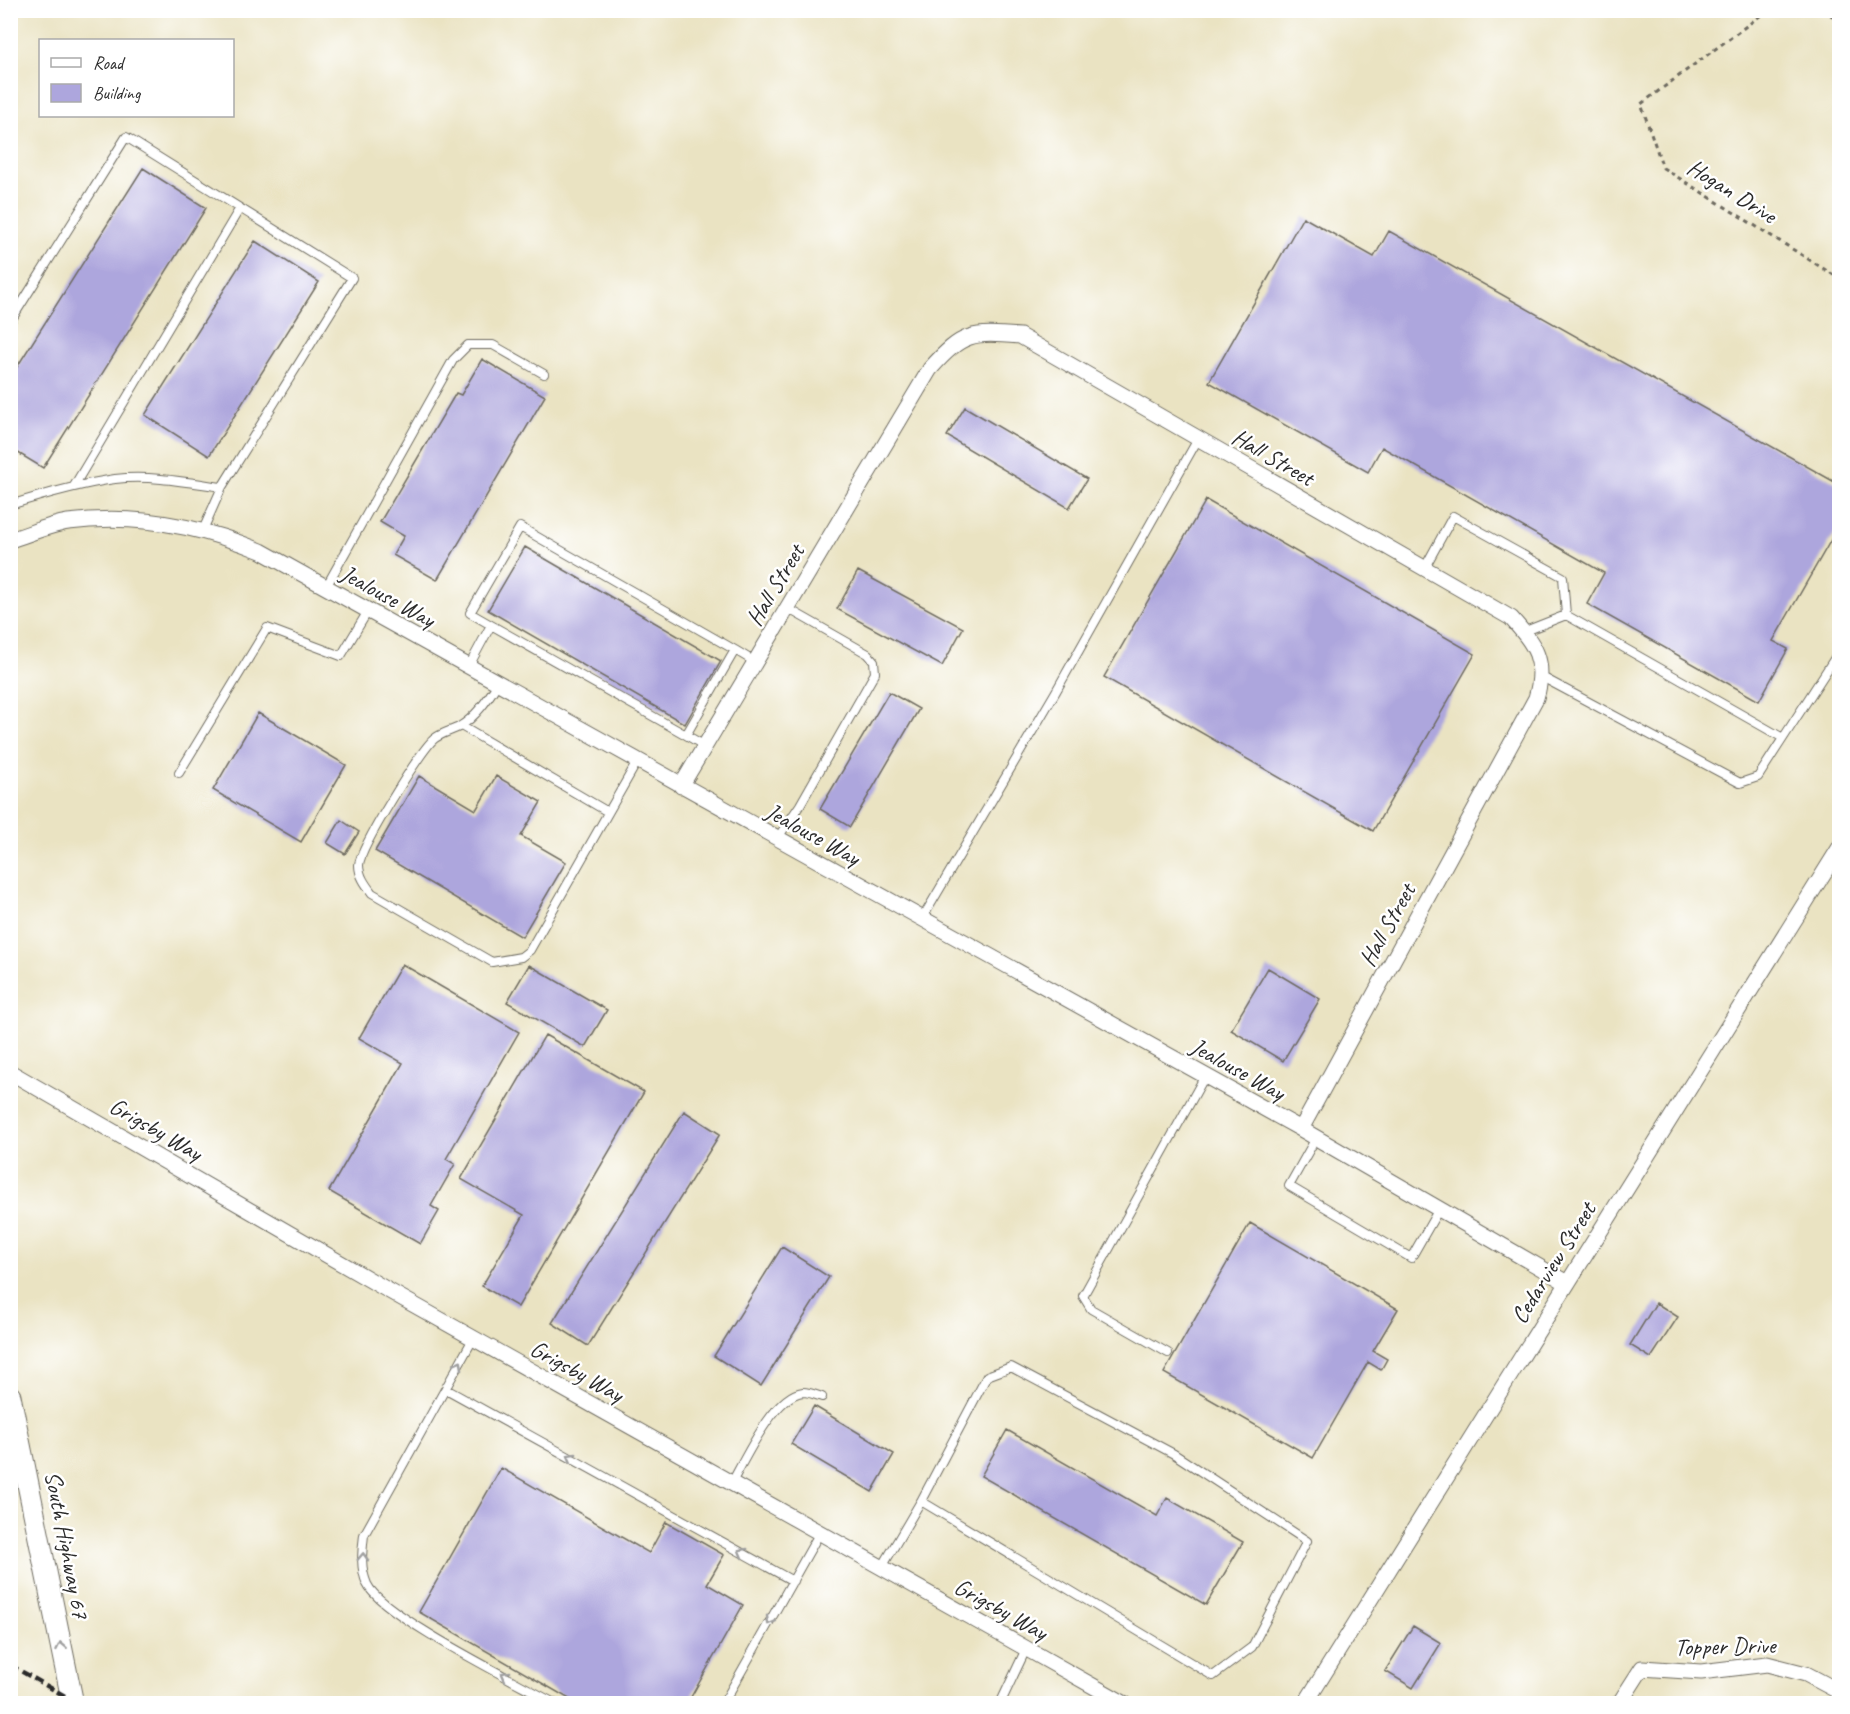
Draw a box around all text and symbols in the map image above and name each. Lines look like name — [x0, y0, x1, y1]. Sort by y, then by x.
legend — [39, 39, 234, 117]
text: Road — [93, 52, 126, 74]
text: Building — [93, 82, 142, 104]
street label: Hogan Drive — [1682, 152, 1784, 231]
street label: Hall Street — [1227, 422, 1321, 493]
street label: Hall Street — [739, 537, 812, 631]
street label: Jealouse Way — [335, 557, 442, 635]
street label: Jealouse Way — [760, 795, 867, 873]
street label: Hall Street — [1352, 877, 1423, 972]
street label: Jealouse Way — [1185, 1030, 1292, 1108]
street label: Grigsby Way — [104, 1091, 209, 1168]
street label: Cedarview Street — [1504, 1195, 1603, 1329]
street label: Grigsby Way — [525, 1333, 630, 1410]
one-way arrow — [452, 1361, 463, 1372]
one-way arrow — [567, 1453, 578, 1464]
street label: South Highway 67 — [38, 1469, 96, 1622]
one-way arrow — [738, 1548, 748, 1559]
one-way arrow — [356, 1552, 369, 1561]
street label: Grigsby Way — [949, 1571, 1054, 1648]
one-way arrow — [765, 1615, 777, 1625]
street label: Topper Drive — [1674, 1630, 1778, 1662]
one-way arrow — [55, 1641, 68, 1651]
one-way arrow — [501, 1671, 511, 1682]

